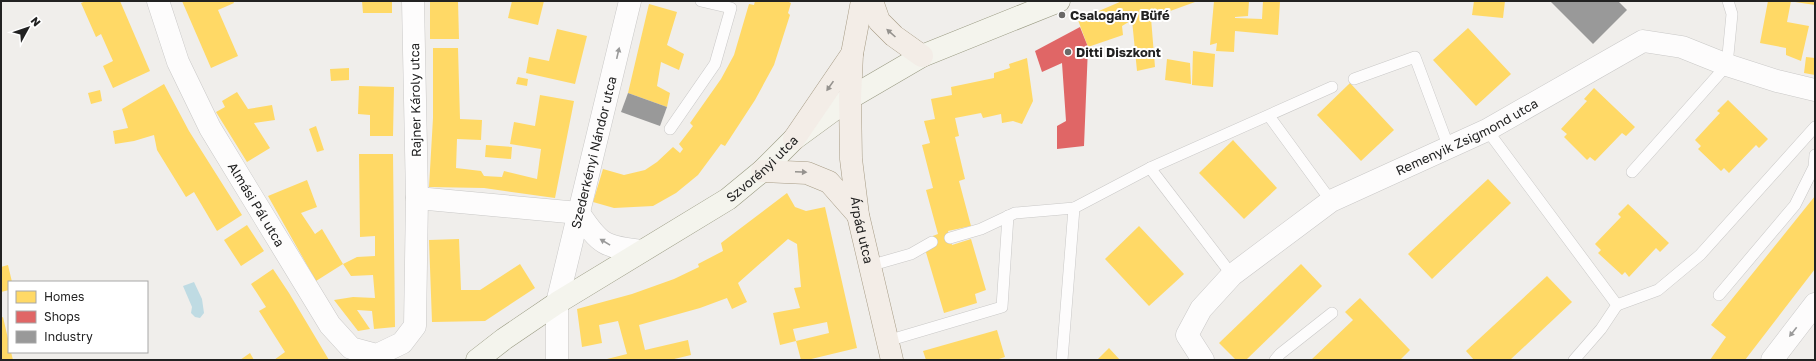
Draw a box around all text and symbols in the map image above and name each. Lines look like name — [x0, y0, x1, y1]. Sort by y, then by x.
place label: Csalogány Büfé — [1070, 7, 1170, 23]
north arrow — [8, 8, 48, 48]
marker: Csalogány Büfé — [1057, 10, 1067, 20]
text: N — [28, 14, 44, 29]
one-way arrow — [886, 28, 897, 37]
street label: Rajner Károly utca — [406, 43, 424, 157]
place label: Ditti Diszkont — [1076, 44, 1161, 60]
one-way arrow — [615, 47, 621, 59]
marker: Ditti Diszkont — [1063, 47, 1073, 57]
street label: Szederkényi Nándor utca — [567, 74, 620, 230]
one-way arrow — [826, 81, 834, 92]
street label: Remenyik Zsigmond utca — [1393, 95, 1541, 179]
street label: Szvorényi utca — [723, 132, 801, 205]
street label: Almási Pál utca — [225, 159, 288, 249]
one-way arrow — [795, 169, 807, 176]
street label: Árpád utca — [848, 196, 877, 265]
one-way arrow — [599, 239, 611, 246]
legend — [8, 281, 148, 353]
text: Homes — [44, 289, 84, 304]
text: Shops — [44, 309, 80, 324]
one-way arrow — [1789, 327, 1798, 338]
text: Industry — [44, 329, 93, 344]

